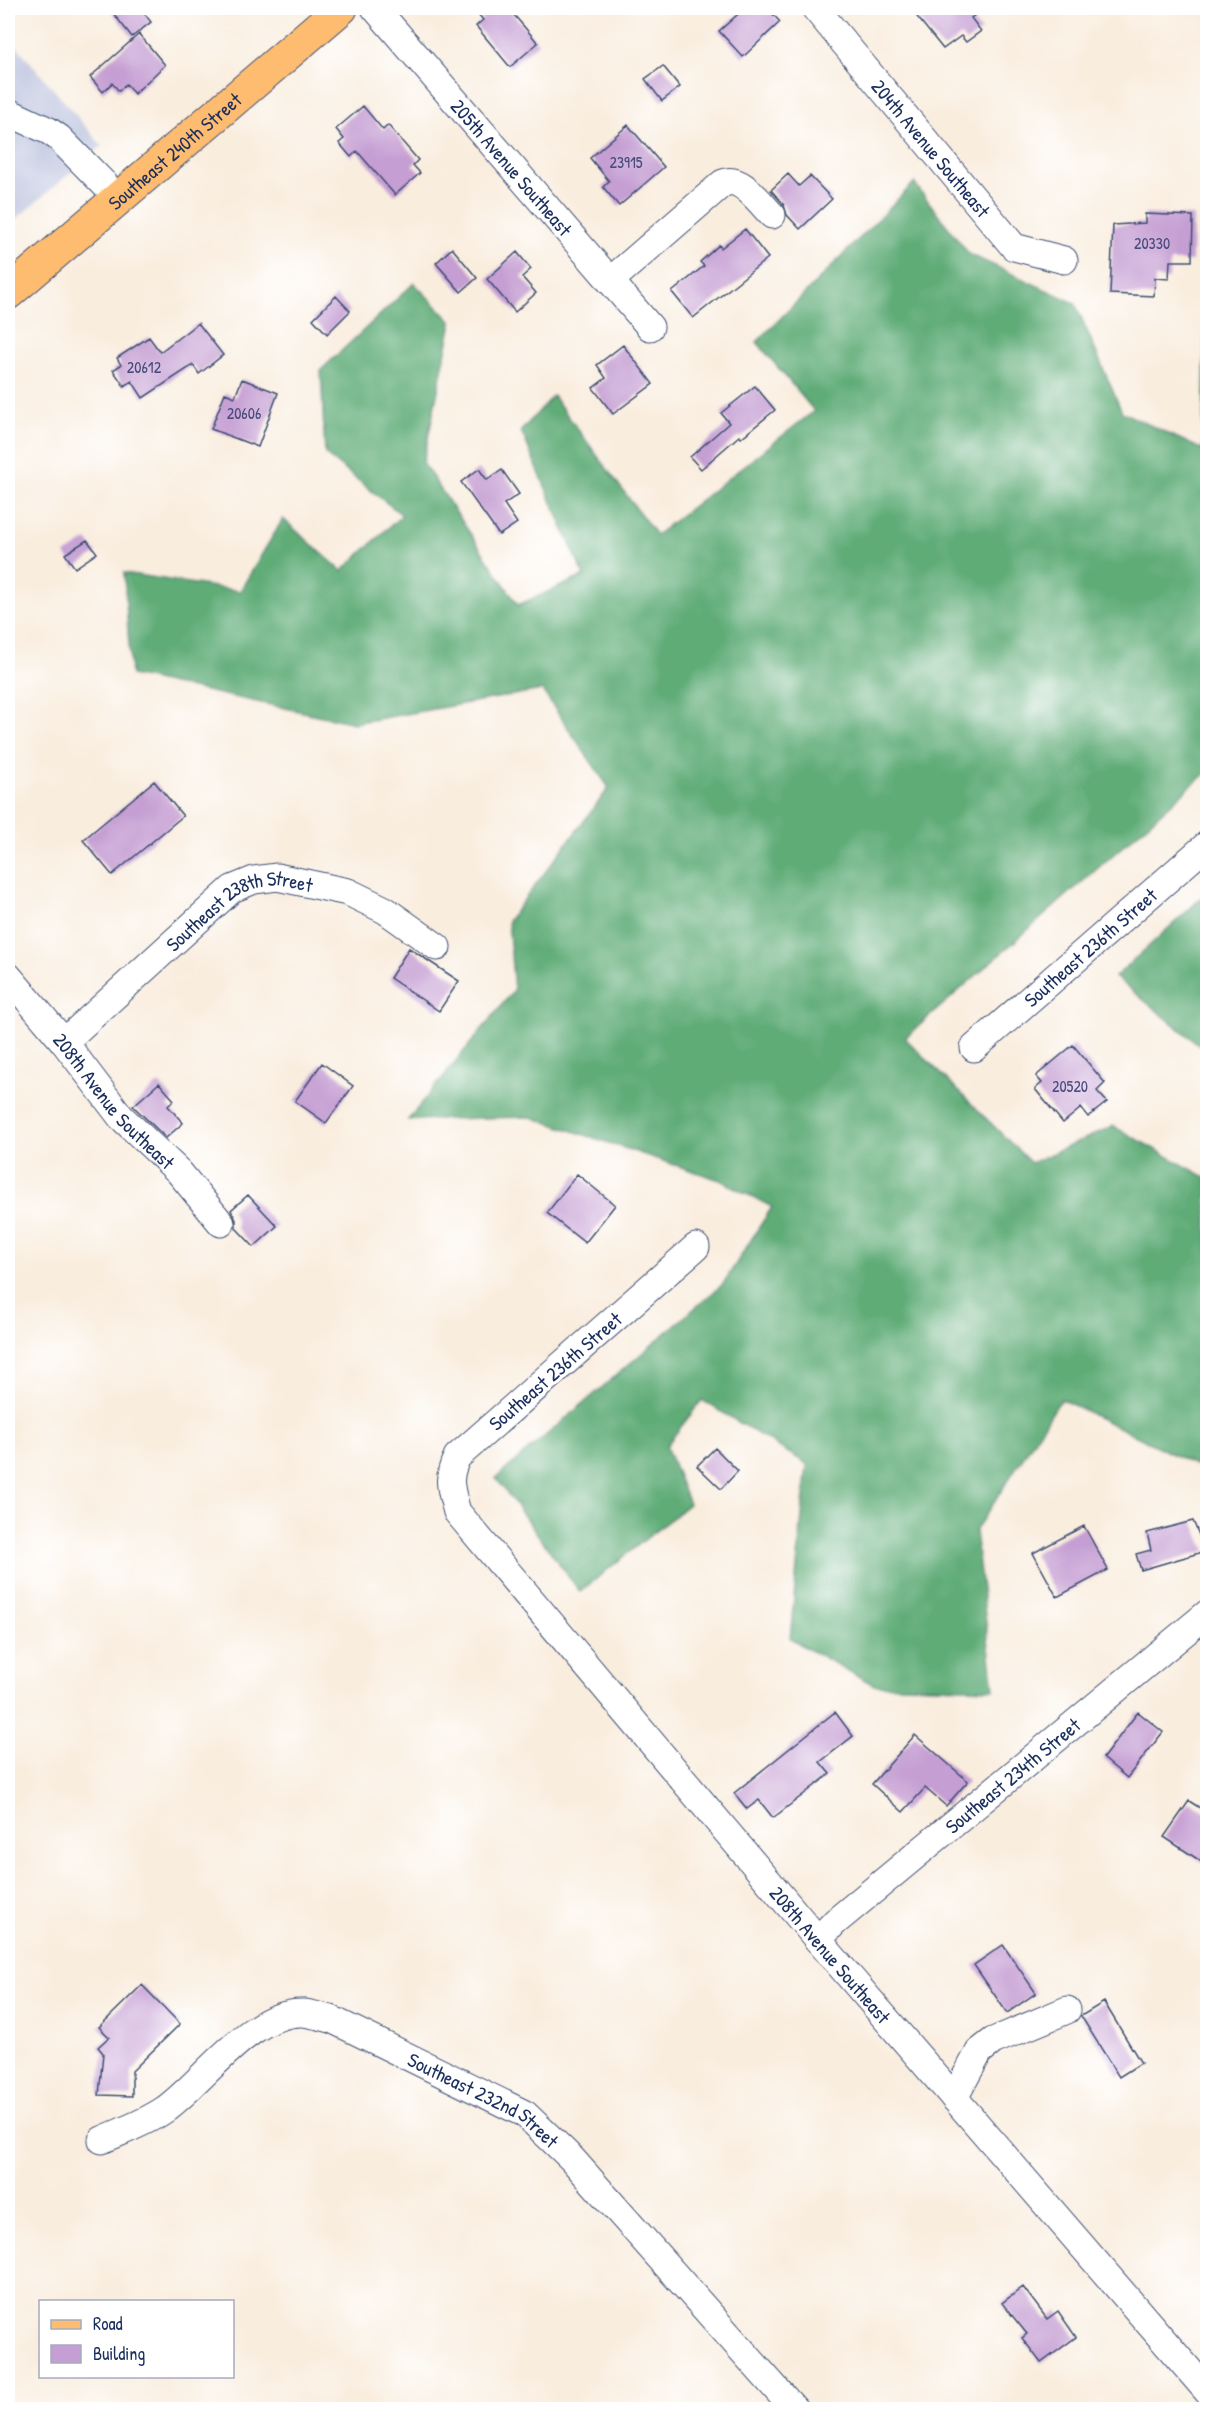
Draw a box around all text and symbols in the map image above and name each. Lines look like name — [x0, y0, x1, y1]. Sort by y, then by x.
street label: 204th Avenue Southeast — [866, 73, 998, 223]
street label: Southeast 240th Street — [102, 85, 248, 215]
street label: 205th Avenue Southeast — [445, 93, 580, 242]
house number: 23915 — [609, 151, 643, 173]
house number: 20330 — [1134, 232, 1170, 254]
house number: 20612 — [127, 356, 162, 378]
house number: 20606 — [227, 402, 261, 424]
street label: Southeast 238th Street — [159, 864, 316, 957]
street label: Southeast 236th Street — [1018, 881, 1163, 1012]
street label: 208th Avenue Southeast — [48, 1026, 182, 1176]
house number: 20520 — [1052, 1075, 1088, 1097]
street label: Southeast 236th Street — [483, 1305, 628, 1436]
street label: Southeast 234th Street — [939, 1710, 1086, 1839]
street label: 208th Avenue Southeast — [764, 1880, 898, 2030]
street label: Southeast 232nd Street — [404, 2045, 566, 2154]
legend — [39, 2300, 234, 2378]
text: Road — [93, 2311, 123, 2336]
text: Building — [93, 2341, 145, 2366]

